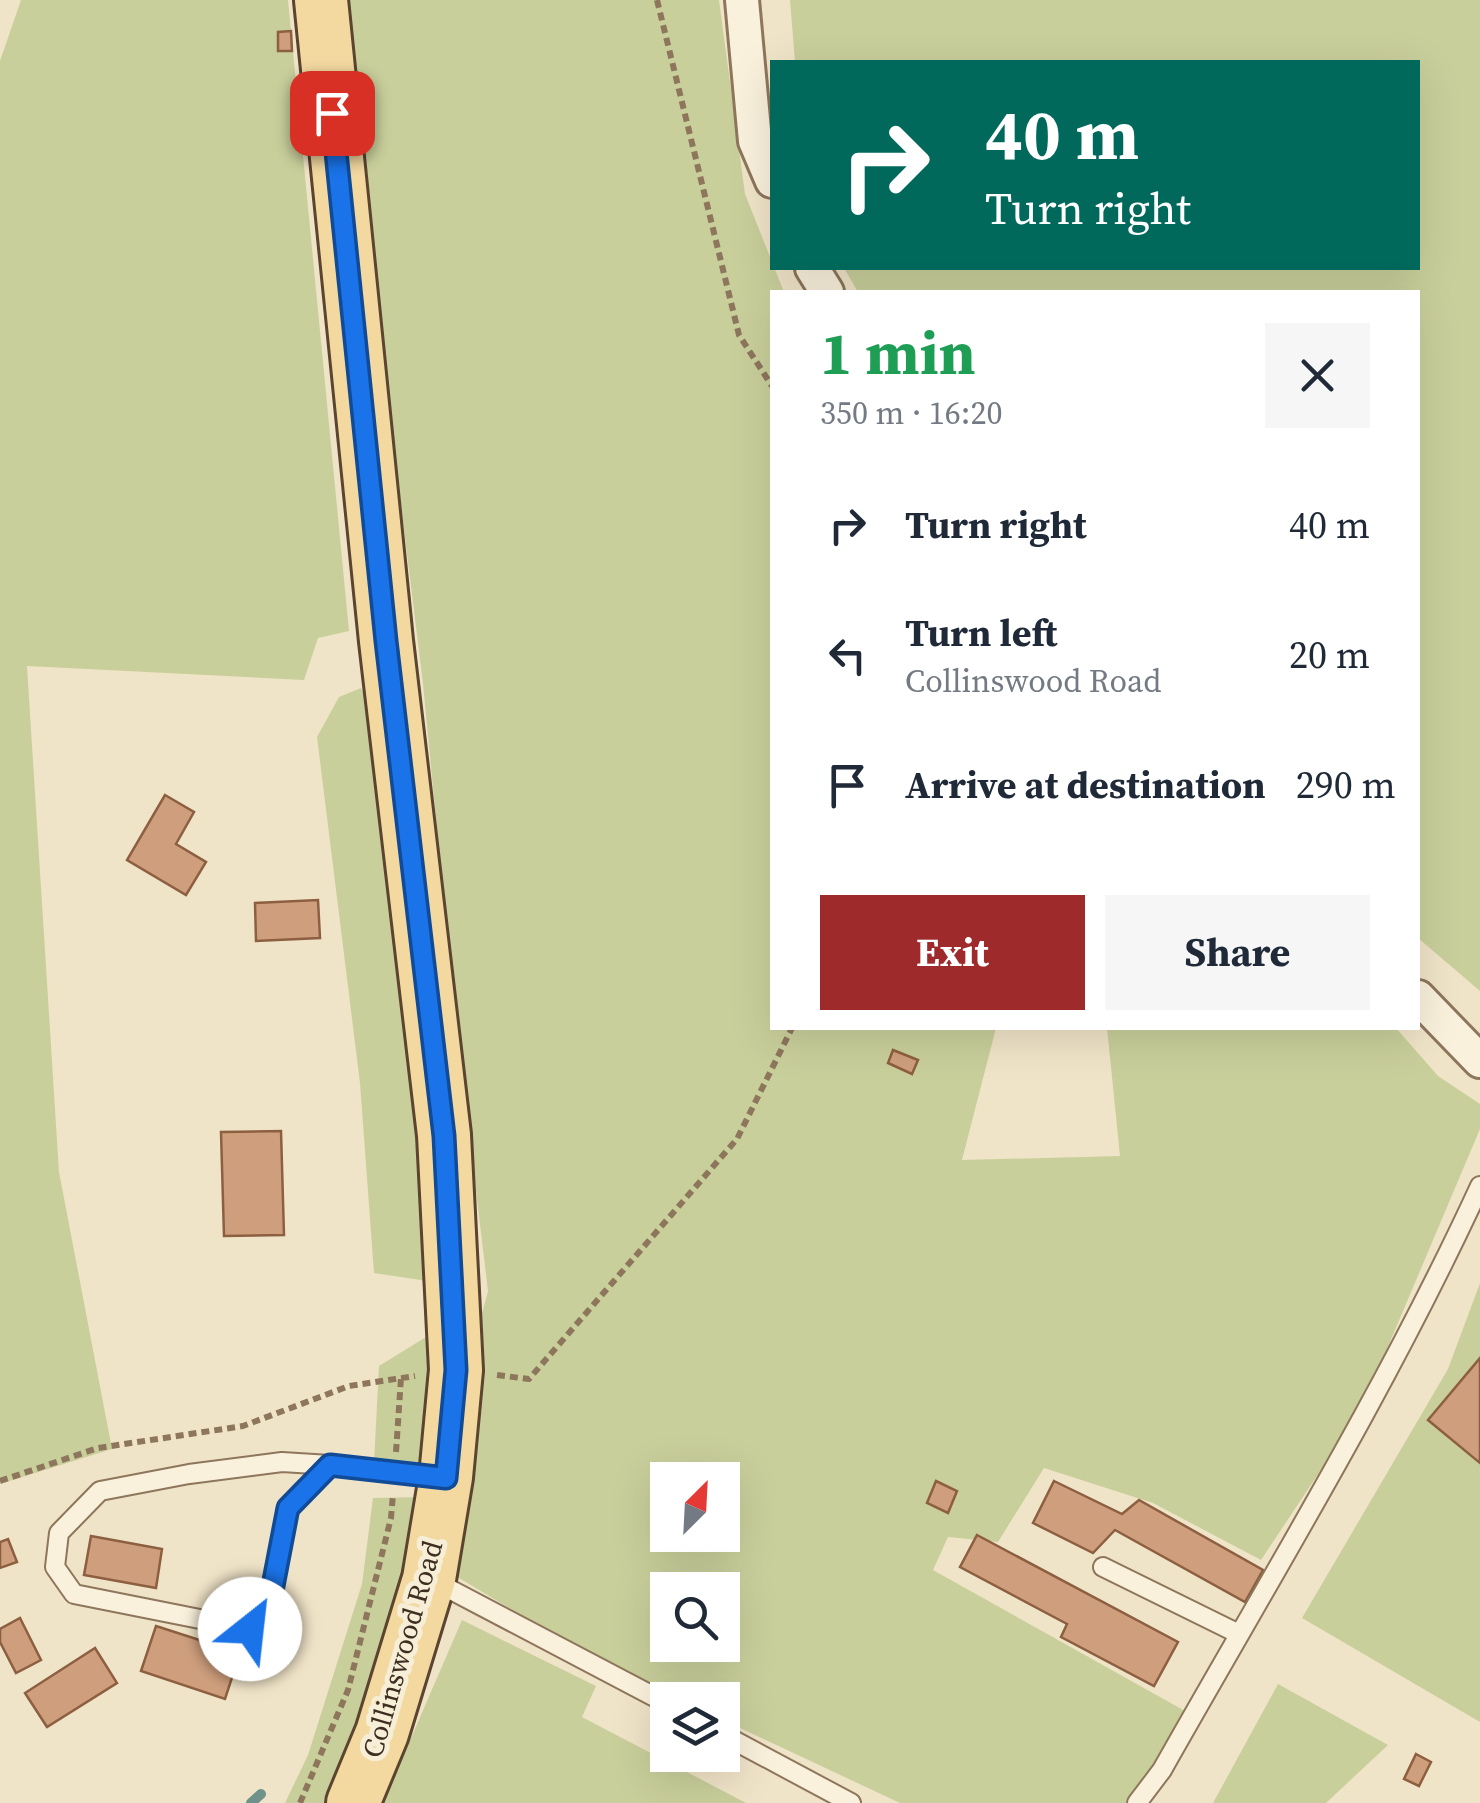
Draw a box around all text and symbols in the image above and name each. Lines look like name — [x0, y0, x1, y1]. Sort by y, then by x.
pin — [290, 71, 375, 156]
icon: arrive — [305, 86, 360, 141]
text: 40 m — [985, 86, 1139, 182]
icon: right — [820, 100, 950, 230]
text: Turn right — [985, 177, 1191, 239]
text: 1 min — [820, 312, 976, 394]
button: close — [1265, 323, 1370, 428]
text: 350 m · 16:20 — [820, 391, 1002, 435]
icon: right — [820, 498, 875, 553]
text: Turn right — [905, 499, 1087, 551]
text: 40 m — [1289, 499, 1370, 551]
text: Turn left — [905, 607, 1057, 659]
icon: left — [820, 628, 875, 683]
text: 20 m — [1289, 629, 1370, 681]
text: Collinswood Road — [905, 659, 1161, 703]
icon: arrive — [820, 758, 875, 813]
text: Arrive at destination — [905, 759, 1266, 811]
text: 290 m — [1296, 759, 1396, 811]
button: Exit — [820, 895, 1085, 1010]
button: Share — [1105, 895, 1370, 1010]
north arrow — [650, 1462, 740, 1552]
map controls — [650, 1462, 740, 1772]
street label: Collinswood Road — [353, 1536, 451, 1762]
button: search — [650, 1572, 740, 1662]
position arrow — [198, 1577, 302, 1681]
button: layers — [650, 1682, 740, 1772]

